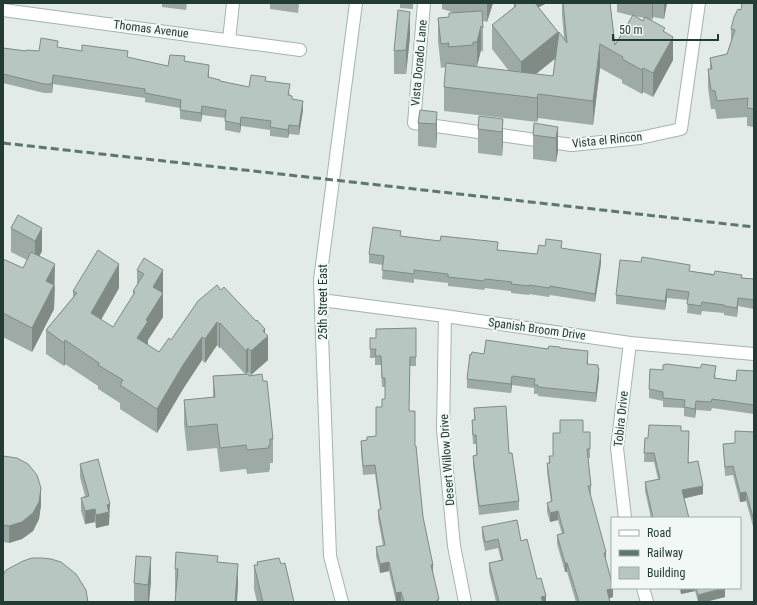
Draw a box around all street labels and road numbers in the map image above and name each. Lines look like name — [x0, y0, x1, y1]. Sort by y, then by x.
street label: Thomas Avenue — [113, 17, 190, 41]
street label: Vista Dorado Lane — [408, 19, 430, 107]
street label: Vista el Rincon — [571, 129, 643, 151]
street label: 25th Street East — [316, 264, 330, 340]
street label: Spanish Broom Drive — [487, 315, 587, 343]
street label: Tobira Drive — [611, 390, 631, 448]
street label: Desert Willow Drive — [437, 413, 457, 506]

